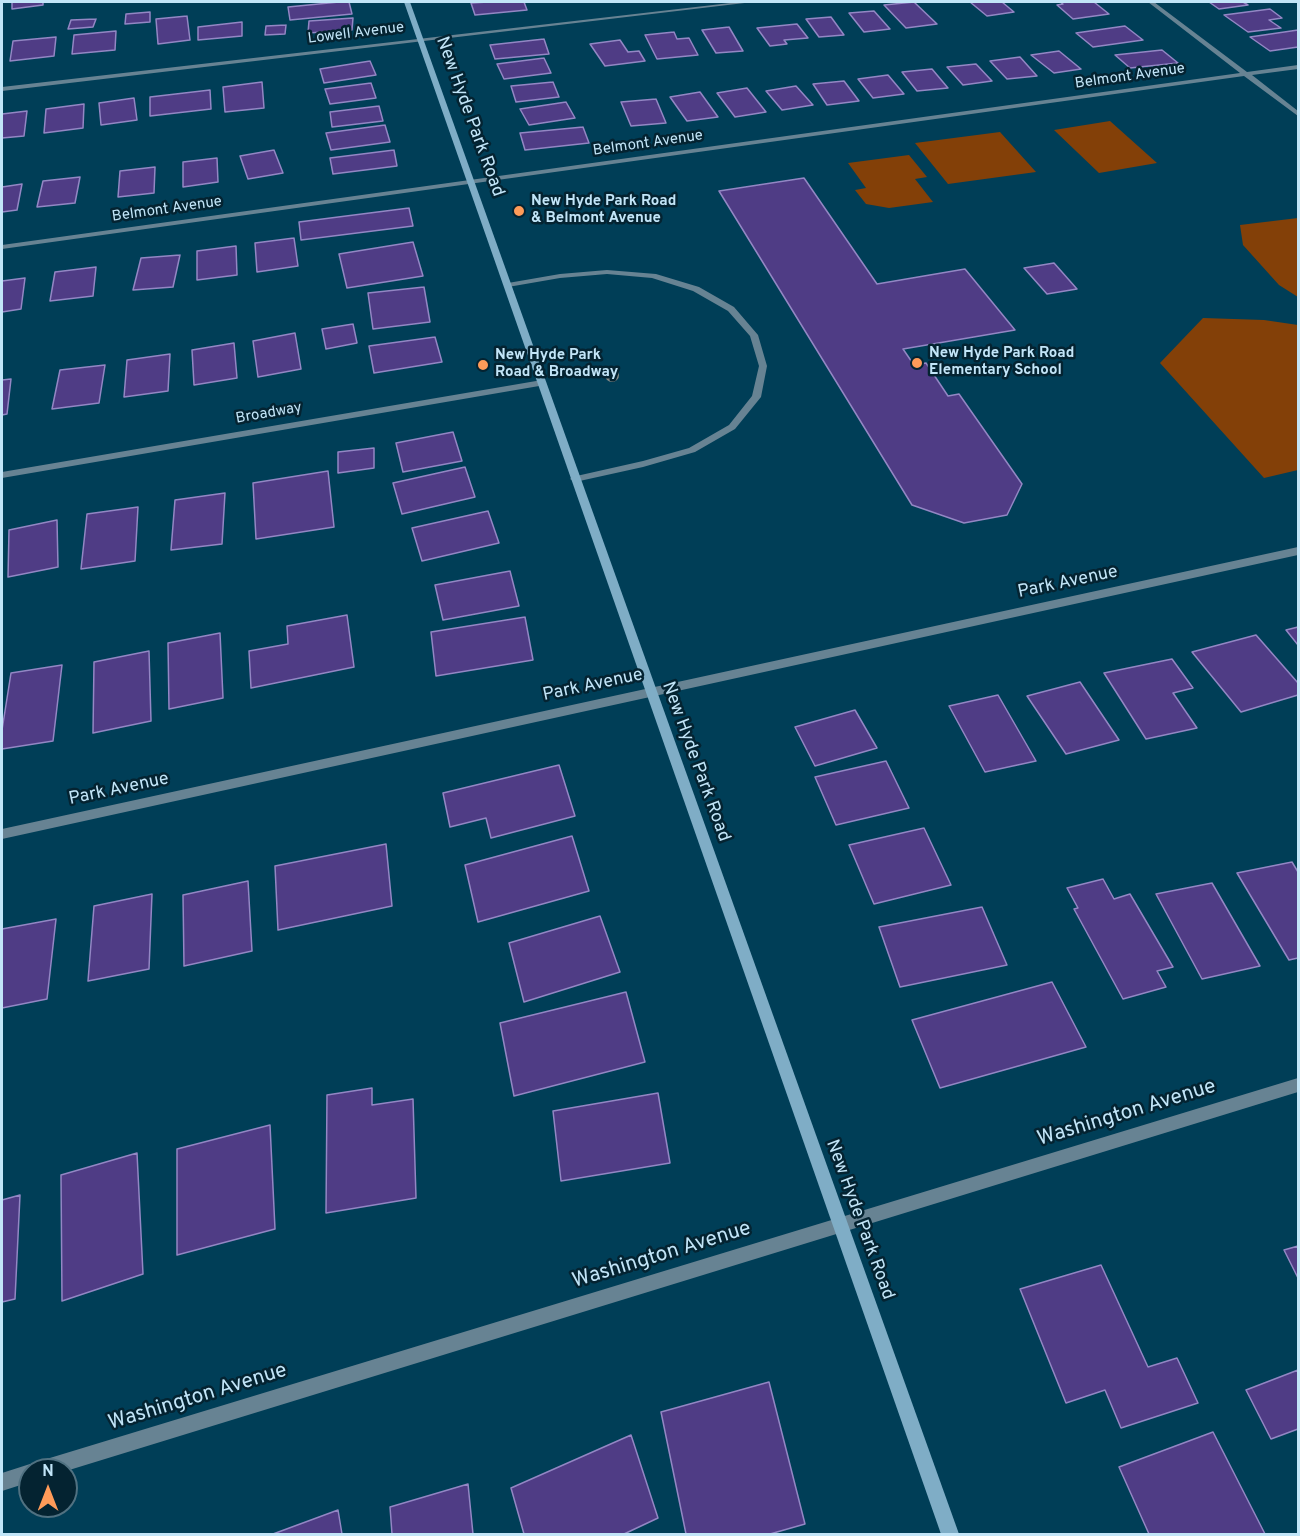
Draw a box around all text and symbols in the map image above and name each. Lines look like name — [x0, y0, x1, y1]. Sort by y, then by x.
street label: Lowell Avenue — [307, 19, 405, 49]
street label: New Hyde Park Road — [430, 34, 508, 200]
street label: Belmont Avenue — [1074, 60, 1186, 94]
street label: Belmont Avenue — [592, 127, 704, 161]
street label: Belmont Avenue — [111, 193, 223, 227]
place label: New Hyde Park Road & Belmont Avenue — [531, 193, 676, 228]
marker: New Hyde Park Road & Belmont Avenue — [512, 204, 526, 218]
place label: New Hyde Park Road Elementary School — [929, 345, 1074, 380]
place label: New Hyde Park Road & Broadway — [495, 347, 618, 382]
marker: New Hyde Park Road Elementary School — [910, 356, 924, 370]
marker: New Hyde Park Road & Broadway — [476, 358, 490, 372]
street label: Broadway — [235, 399, 303, 429]
street label: Park Avenue — [1016, 562, 1120, 604]
street label: Park Avenue — [541, 665, 645, 707]
street label: New Hyde Park Road — [656, 679, 734, 845]
street label: Park Avenue — [67, 769, 171, 811]
street label: Washington Avenue — [1035, 1075, 1219, 1153]
street label: New Hyde Park Road — [820, 1137, 898, 1303]
street label: Washington Avenue — [570, 1217, 754, 1295]
street label: Washington Avenue — [106, 1359, 290, 1437]
north arrow — [18, 1458, 78, 1518]
text: N — [42, 1462, 54, 1482]

